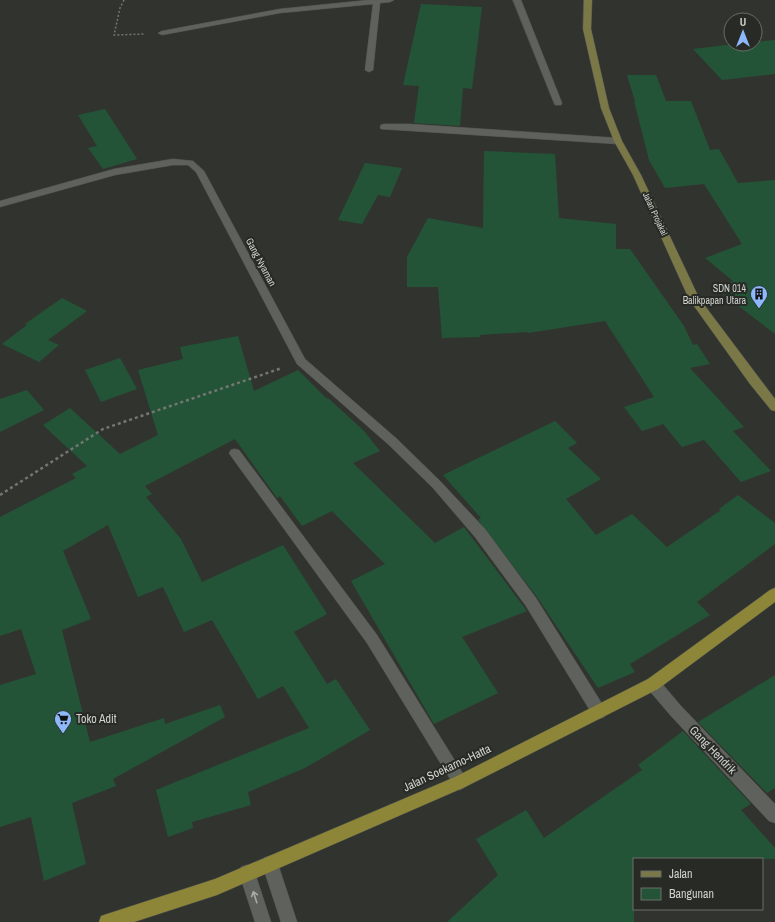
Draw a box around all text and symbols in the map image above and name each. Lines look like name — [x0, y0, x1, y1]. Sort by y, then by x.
north arrow — [723, 12, 763, 52]
text: U — [740, 15, 746, 29]
street label: Jalan Projakal — [640, 190, 670, 238]
street label: Gang Nyaman — [243, 236, 279, 288]
place label: SDN 014 Balikpapan Utara — [683, 282, 746, 307]
building icon: SDN 014 Balikpapan Utara — [749, 284, 769, 309]
supermarket icon: Toko Adit — [53, 709, 73, 734]
place label: Toko Adit — [76, 711, 117, 727]
street label: Gang Hendrik — [686, 722, 740, 778]
street label: Jalan Soekarno-Hatta — [400, 740, 494, 795]
legend — [633, 858, 763, 910]
text: Jalan — [669, 866, 693, 882]
text: Bangunan — [669, 886, 714, 902]
one-way arrow — [251, 891, 258, 904]

